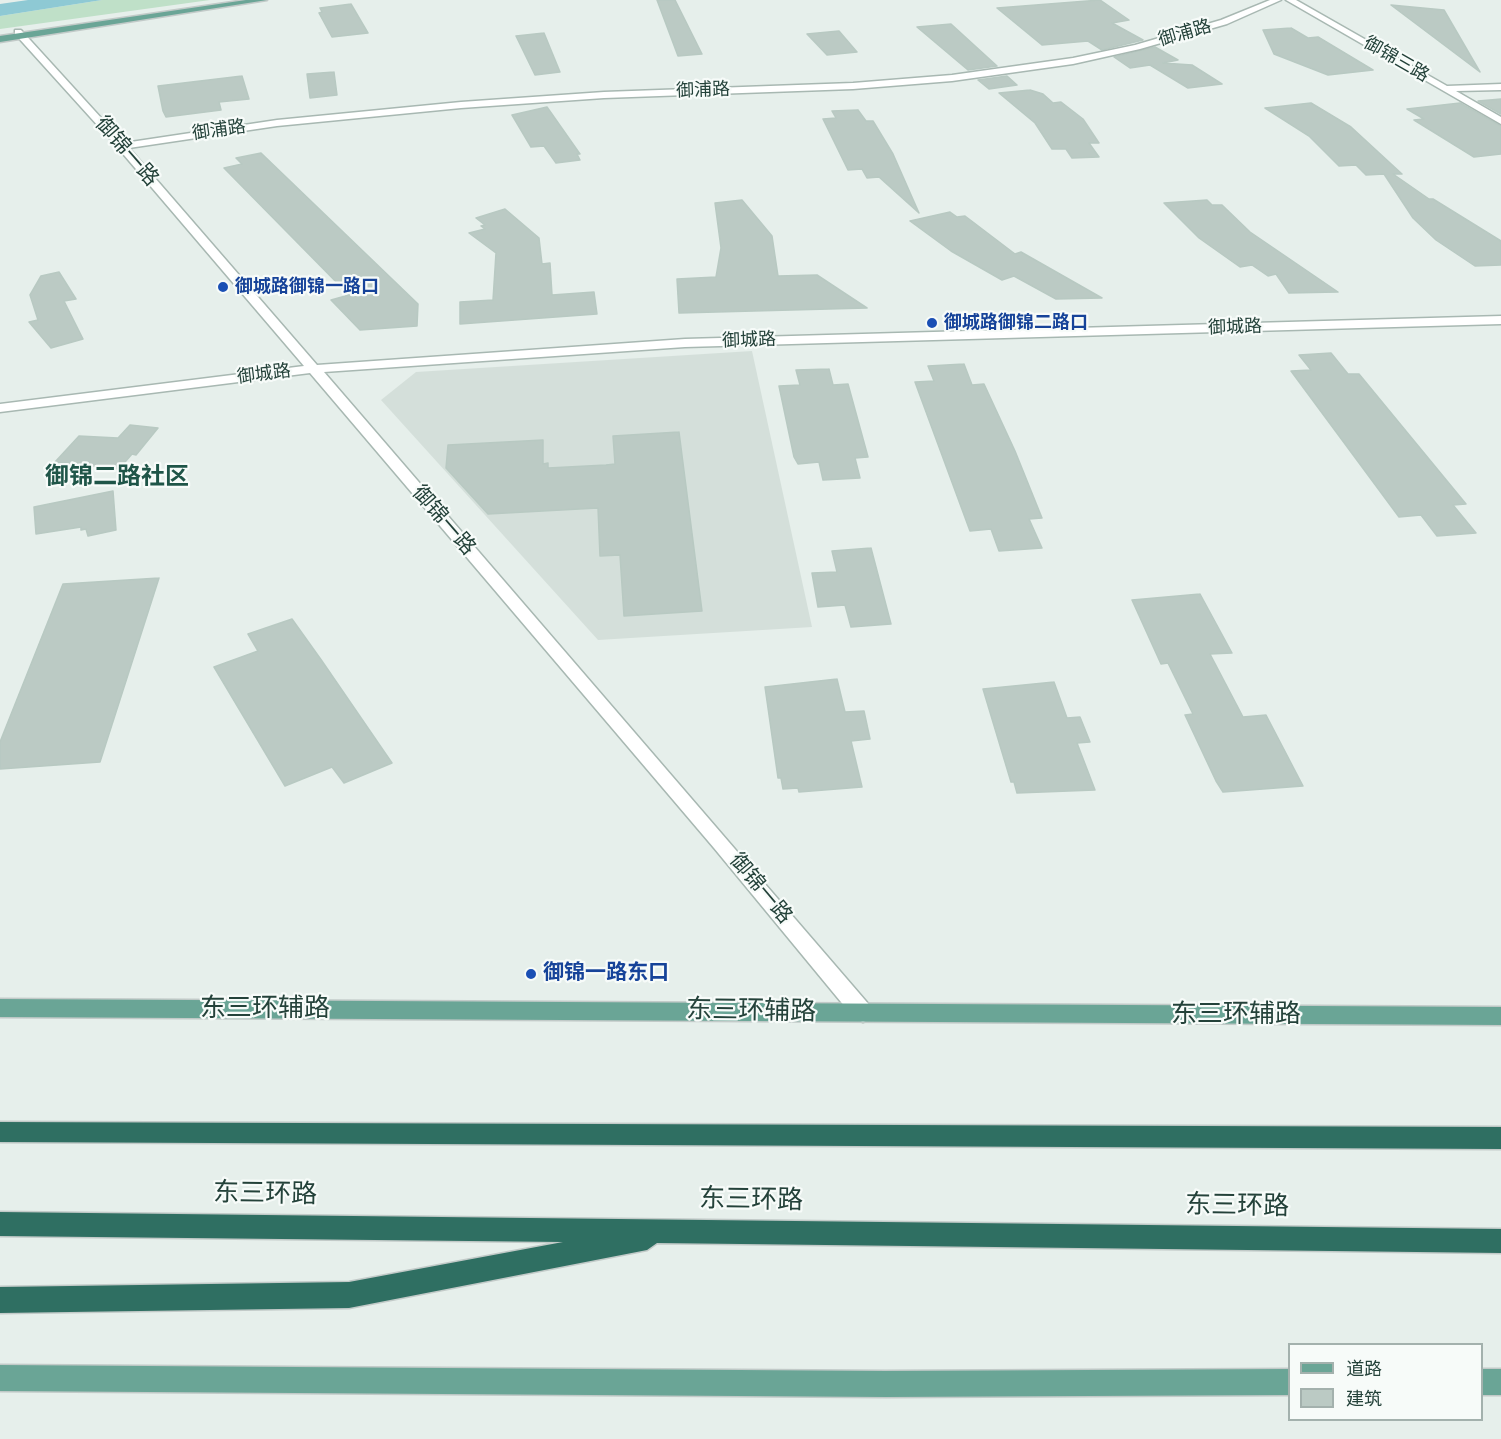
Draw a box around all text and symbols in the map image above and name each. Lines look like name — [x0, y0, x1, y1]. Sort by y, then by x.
street label: 御浦路 — [1156, 16, 1214, 52]
street label: 御锦三路 — [1359, 33, 1433, 87]
street label: 御浦路 — [676, 79, 730, 103]
street label: 御锦一路 — [89, 112, 163, 192]
street label: 御浦路 — [191, 117, 247, 145]
place label: 御城路御锦一路口 — [235, 276, 379, 298]
marker: 御城路御锦一路口 — [216, 280, 230, 294]
place label: 御城路御锦二路口 — [944, 312, 1088, 334]
marker: 御城路御锦二路口 — [925, 316, 939, 330]
street label: 御城路 — [1208, 316, 1262, 340]
street label: 御城路 — [722, 329, 776, 353]
street label: 御城路 — [236, 361, 292, 389]
district label: 御锦二路社区 — [45, 464, 189, 492]
street label: 御锦一路 — [406, 481, 480, 561]
street label: 御锦一路 — [723, 849, 797, 929]
place label: 御锦一路东口 — [543, 961, 669, 987]
marker: 御锦一路东口 — [524, 967, 538, 981]
street label: 东三环辅路 — [200, 993, 330, 1025]
street label: 东三环辅路 — [686, 995, 816, 1029]
street label: 东三环辅路 — [1171, 999, 1301, 1031]
street label: 东三环路 — [213, 1178, 317, 1212]
street label: 东三环路 — [699, 1184, 803, 1218]
street label: 东三环路 — [1185, 1190, 1289, 1224]
legend — [1288, 1343, 1483, 1421]
text: 道路 — [1346, 1356, 1382, 1381]
text: 建筑 — [1346, 1386, 1382, 1411]

